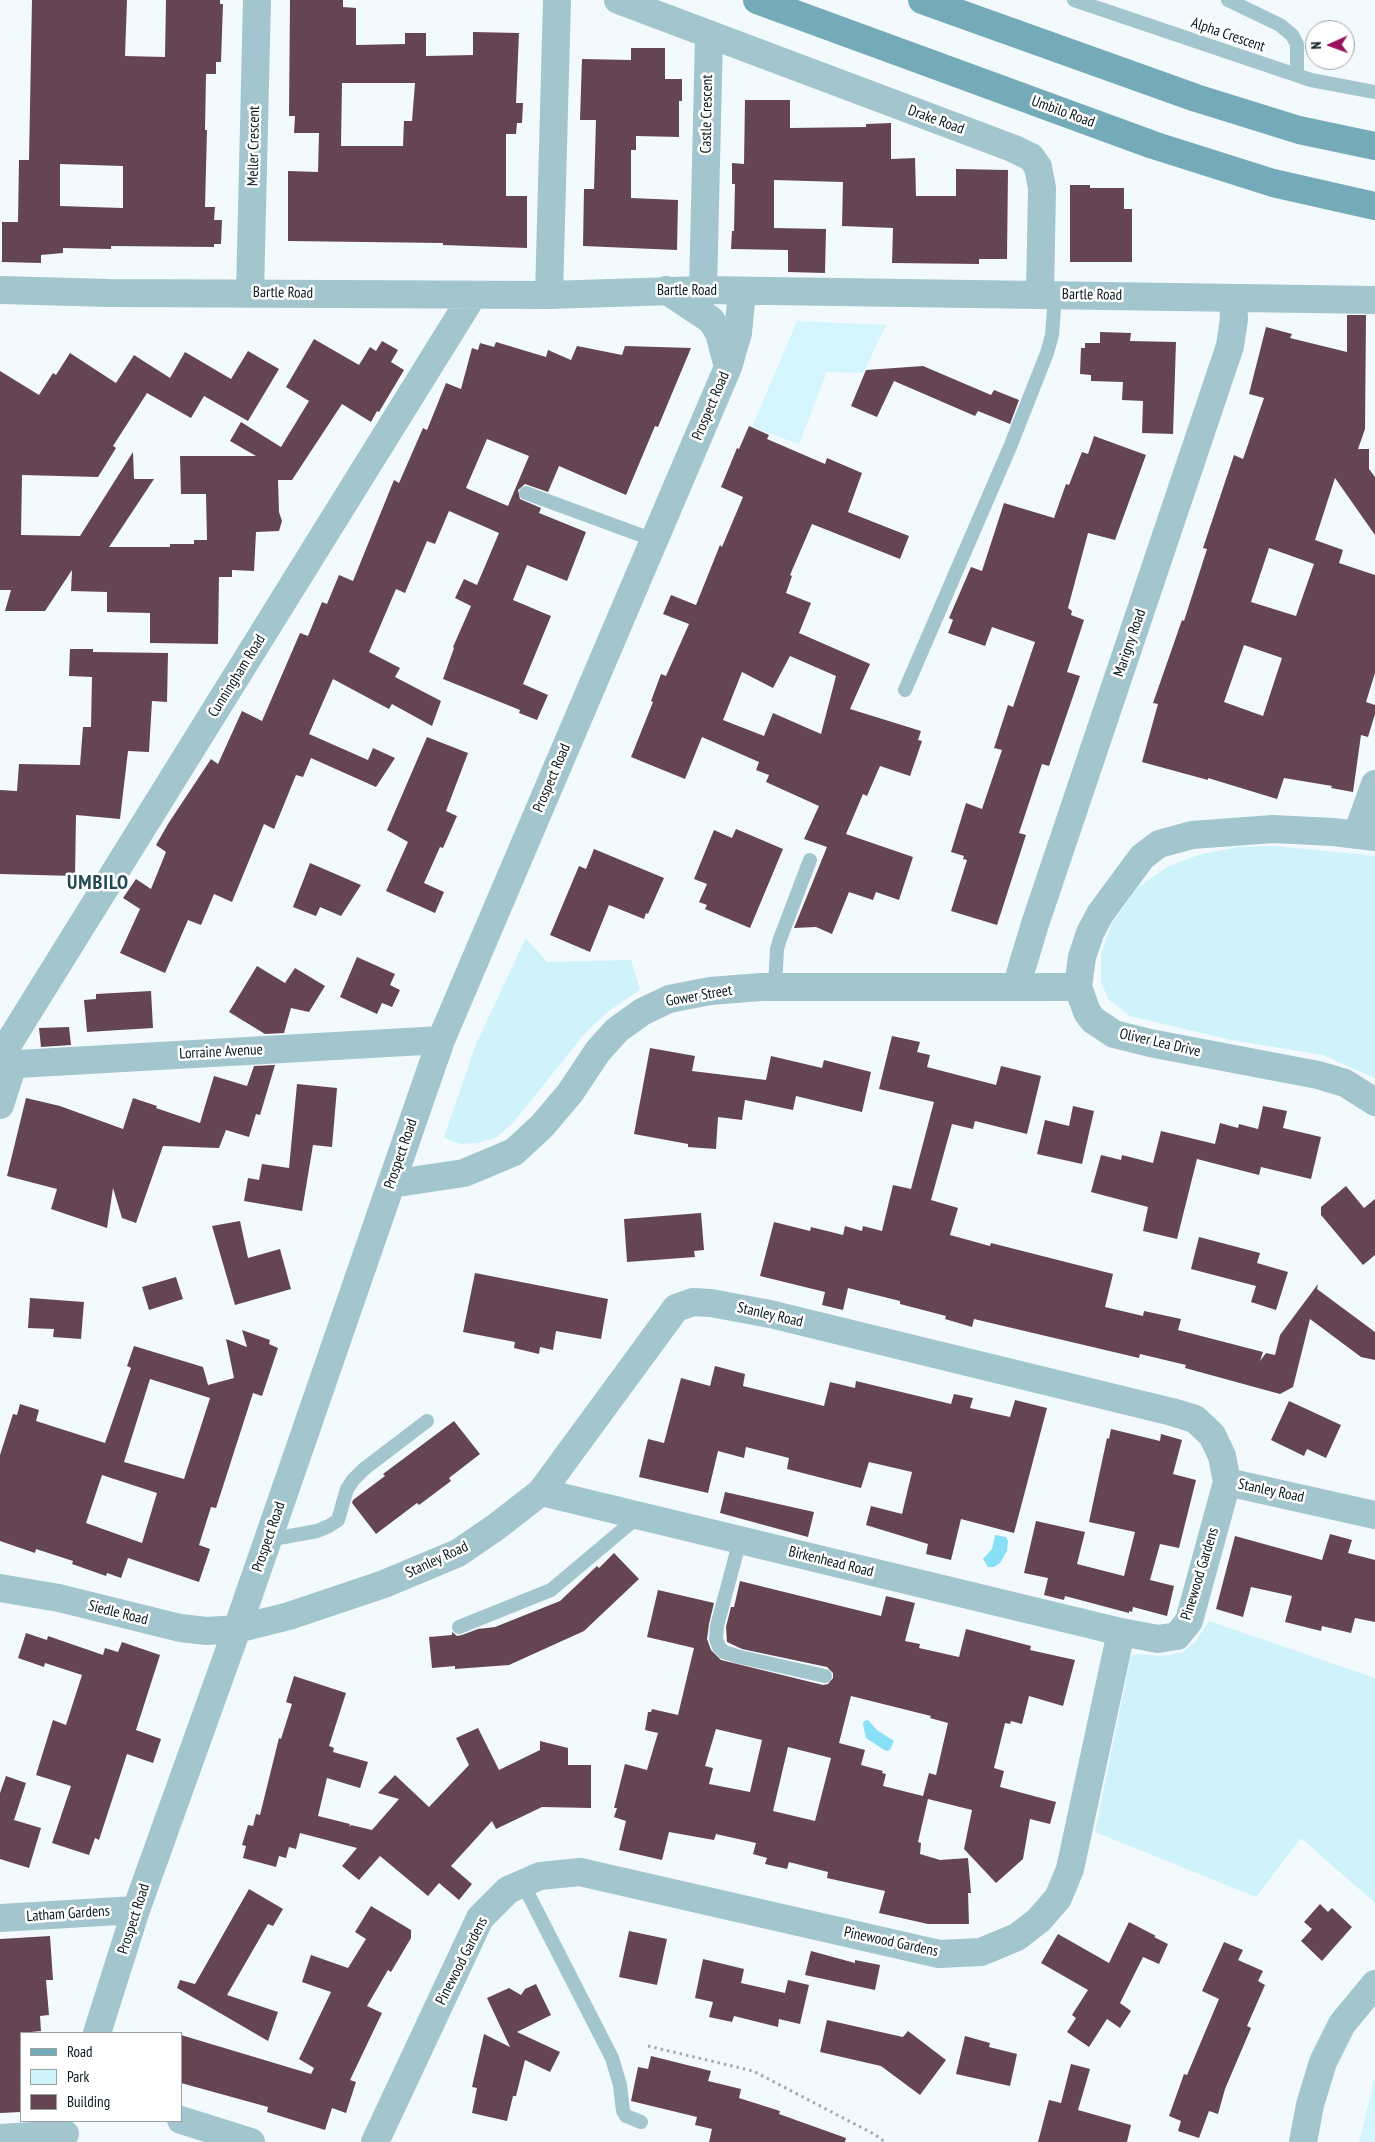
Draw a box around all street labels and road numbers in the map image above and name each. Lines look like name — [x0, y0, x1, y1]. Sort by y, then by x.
street label: Alpha Crescent — [1189, 14, 1267, 56]
street label: Castle Crescent — [697, 74, 717, 154]
street label: Umbilo Road — [1029, 92, 1097, 132]
street label: Drake Road — [905, 102, 967, 138]
street label: Meller Crescent — [244, 106, 264, 186]
street label: Bartle Road — [657, 282, 717, 300]
street label: Bartle Road — [253, 283, 313, 303]
street label: Bartle Road — [1062, 285, 1122, 305]
street label: Prospect Road — [688, 369, 734, 443]
street label: Marigny Road — [1110, 607, 1150, 679]
street label: Cunningham Road — [205, 631, 269, 721]
street label: Prospect Road — [529, 741, 575, 815]
street label: Gower Street — [664, 981, 734, 1011]
street label: Oliver Lea Drive — [1118, 1025, 1202, 1061]
street label: Lorraine Avenue — [179, 1041, 263, 1063]
street label: Prospect Road — [381, 1117, 421, 1191]
street label: Stanley Road — [735, 1299, 805, 1331]
street label: Stanley Road — [1236, 1475, 1306, 1507]
street label: Prospect Road — [249, 1500, 289, 1574]
street label: Pinewood Gardens — [1177, 1526, 1223, 1622]
street label: Stanley Road — [403, 1538, 471, 1582]
street label: Birkenhead Road — [787, 1543, 875, 1581]
street label: Siedle Road — [86, 1597, 150, 1629]
street label: Prospect Road — [114, 1882, 154, 1956]
street label: Latham Gardens — [26, 1902, 110, 1926]
street label: Pinewood Gardens — [432, 1914, 492, 2008]
street label: Pinewood Gardens — [842, 1923, 940, 1961]

